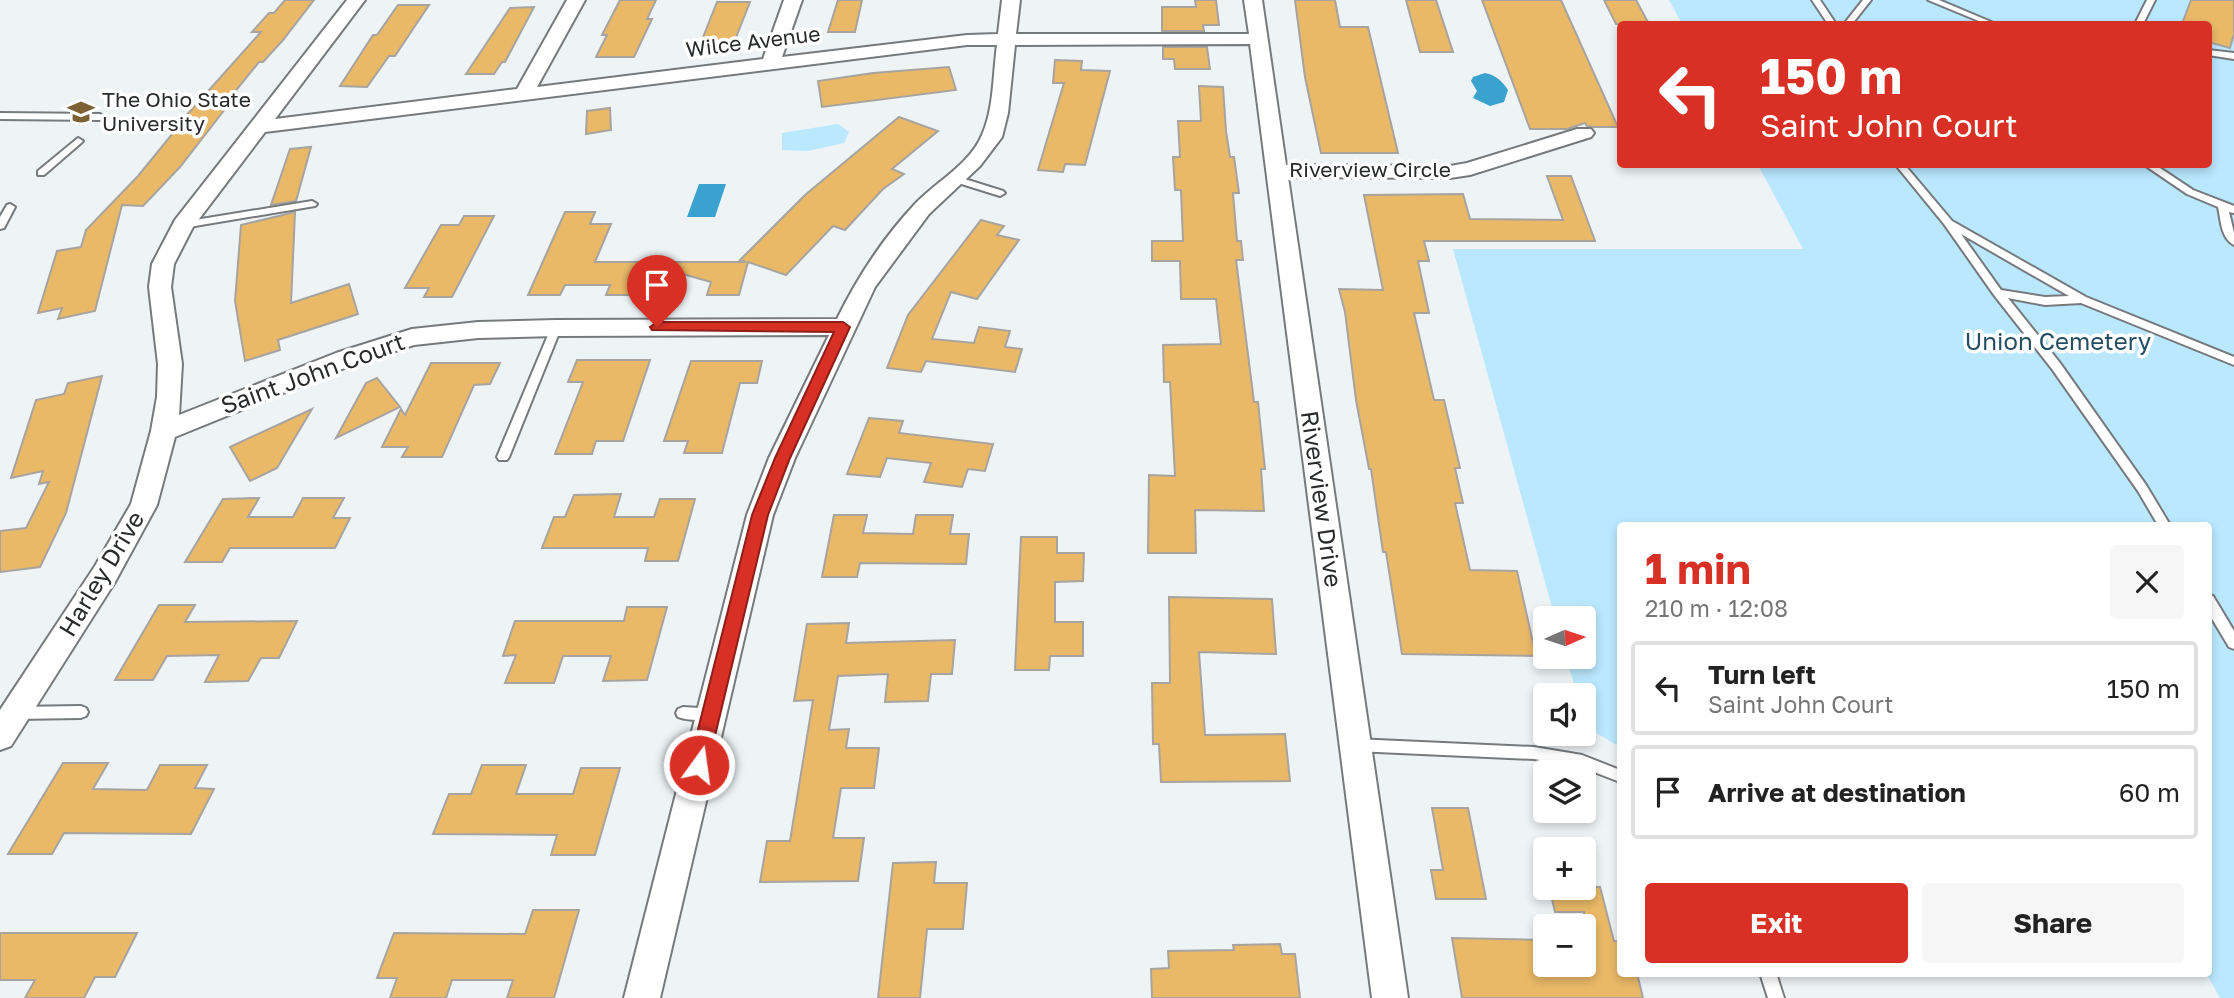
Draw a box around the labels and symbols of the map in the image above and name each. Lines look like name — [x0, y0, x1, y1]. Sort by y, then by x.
street label: Wilce Avenue — [684, 20, 822, 62]
place label: The Ohio State University — [102, 86, 251, 136]
school or university icon: The Ohio State University — [66, 97, 96, 127]
street label: Riverview Circle — [1289, 156, 1451, 182]
pin — [627, 255, 687, 327]
street label: Saint John Court — [217, 326, 408, 419]
park label: Union Cemetery — [1965, 326, 2151, 355]
street label: Riverview Drive — [1296, 409, 1349, 589]
street label: Harley Drive — [52, 505, 149, 641]
north arrow — [1533, 606, 1596, 668]
position arrow — [662, 728, 736, 802]

